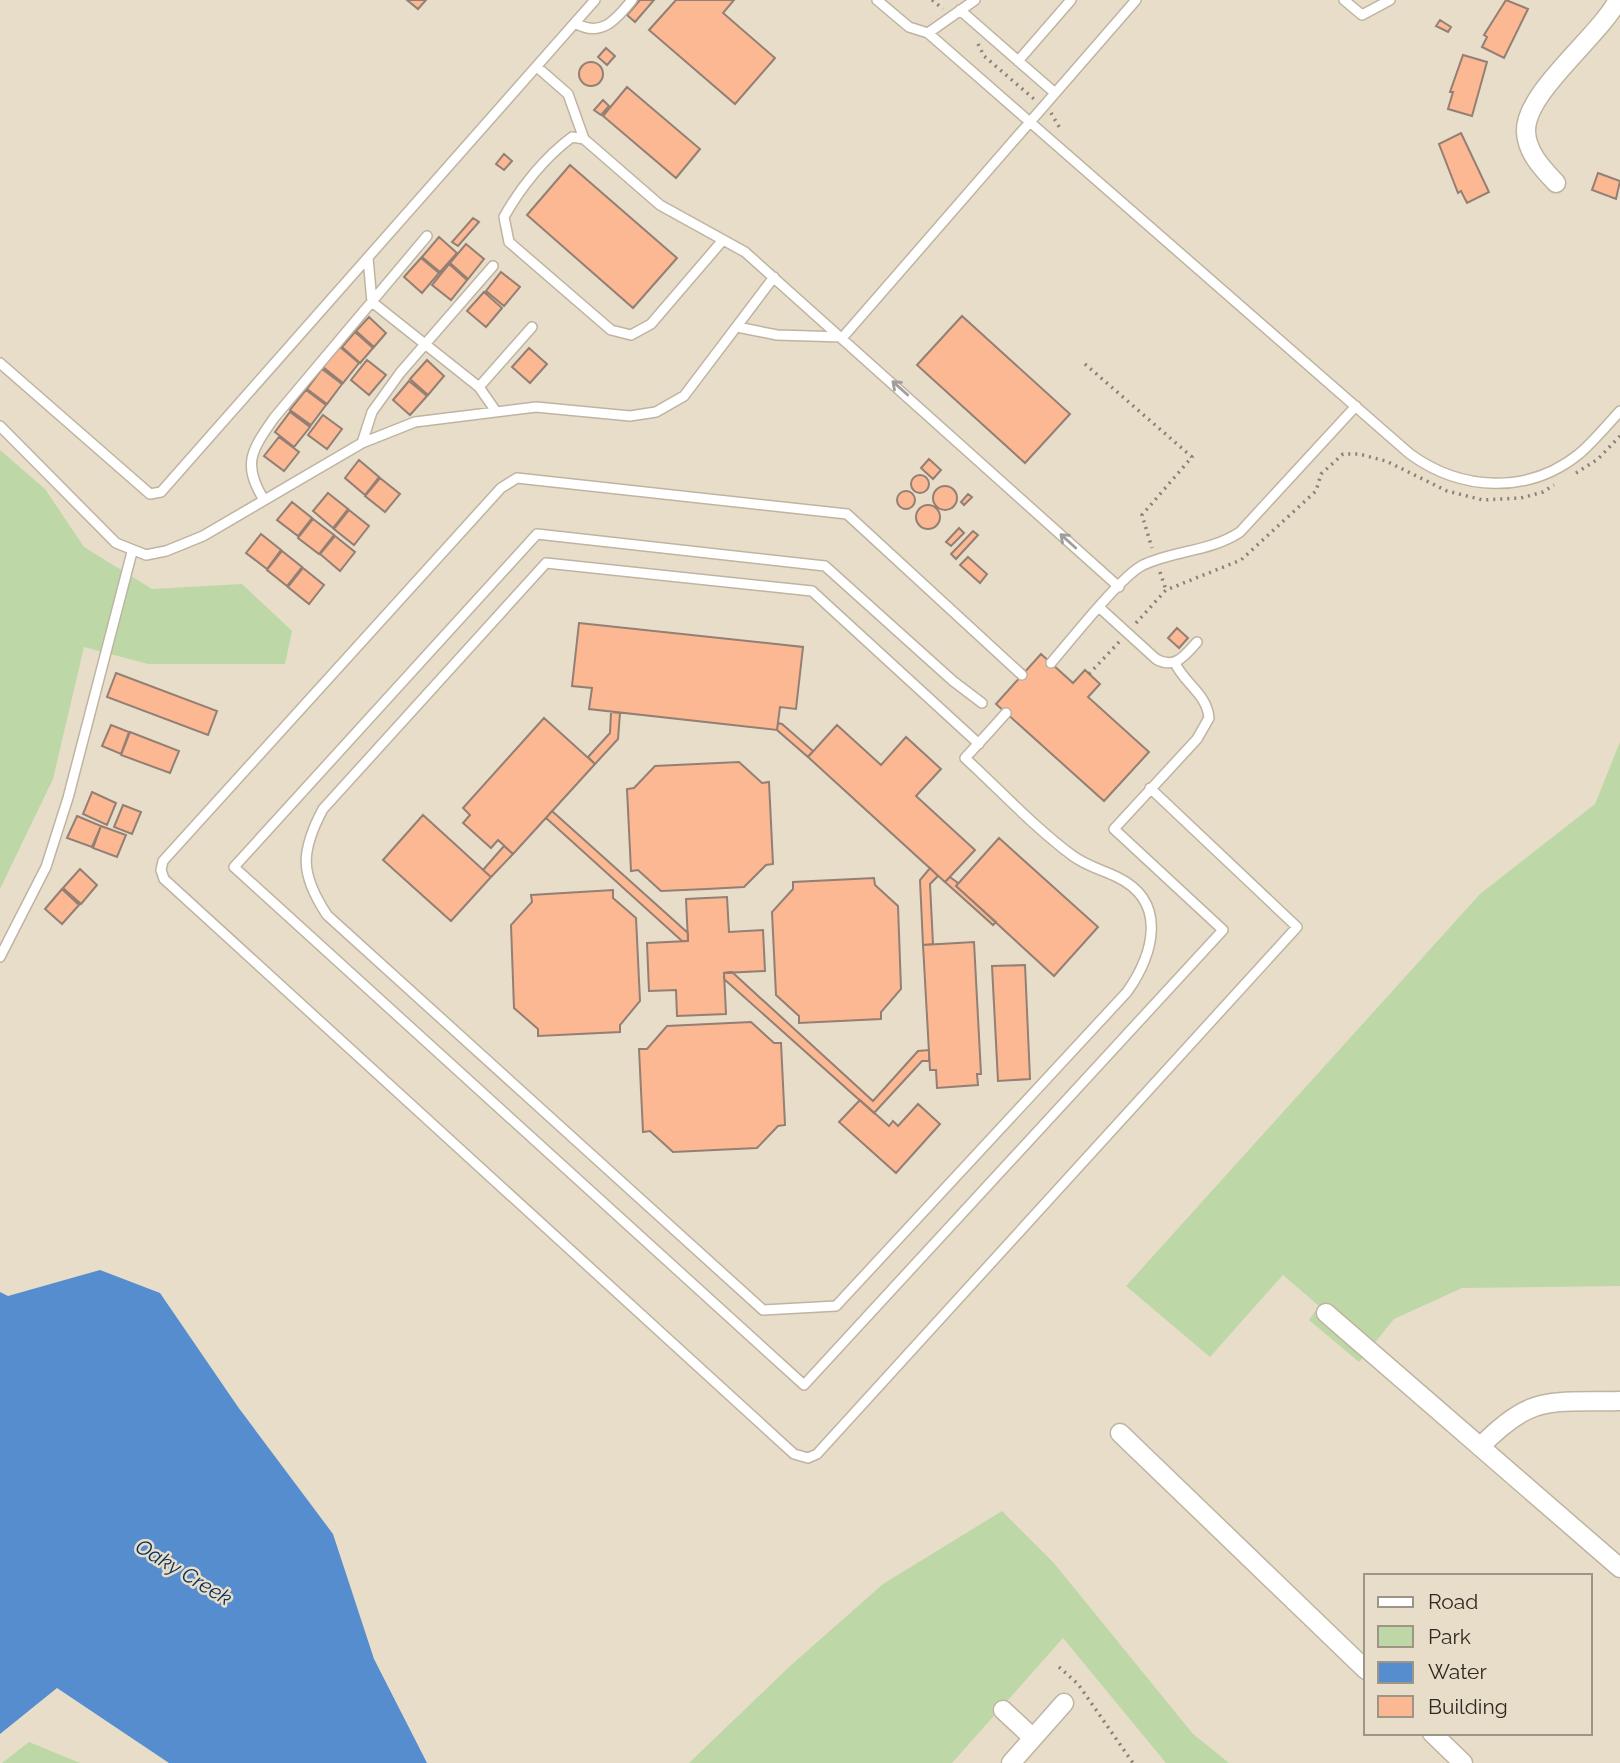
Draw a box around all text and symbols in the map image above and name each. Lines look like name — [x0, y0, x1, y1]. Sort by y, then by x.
one-way arrow — [891, 380, 909, 396]
one-way arrow — [1059, 533, 1077, 549]
water label: Oaky Creek — [131, 1533, 237, 1611]
legend — [1364, 1574, 1592, 1735]
text: Road — [1428, 1589, 1478, 1614]
text: Park — [1428, 1624, 1471, 1649]
text: Water — [1428, 1659, 1487, 1684]
text: Building — [1428, 1694, 1508, 1719]

